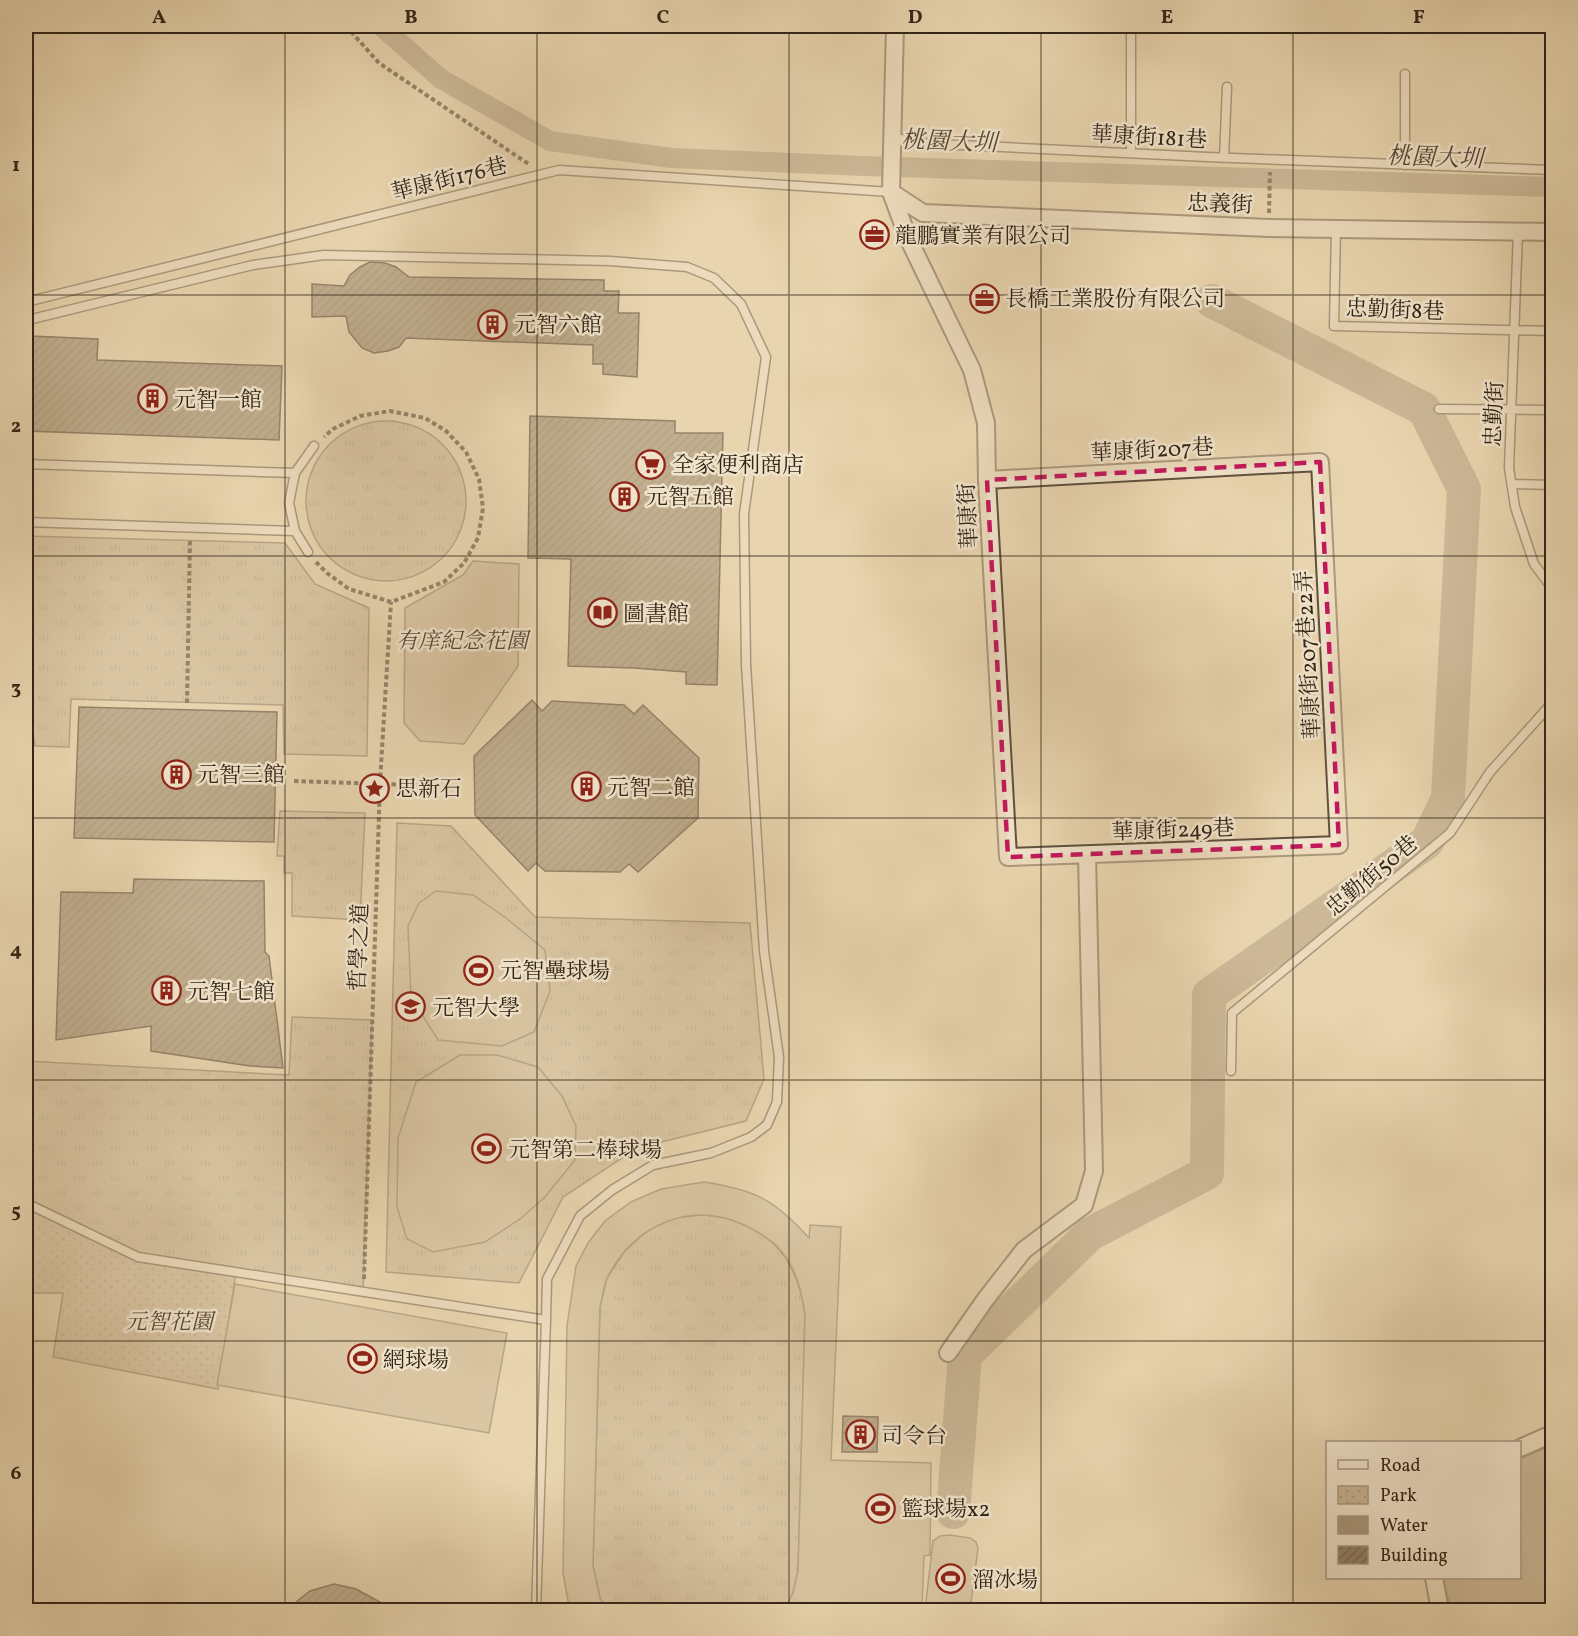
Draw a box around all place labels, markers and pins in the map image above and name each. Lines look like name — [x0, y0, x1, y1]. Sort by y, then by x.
office icon: 龍鵬實業有限公司 — [858, 219, 890, 251]
place label: 龍鵬實業有限公司 — [895, 222, 1071, 253]
office icon: 長橋工業股份有限公司 — [968, 282, 1000, 314]
place label: 長橋工業股份有限公司 — [1005, 285, 1225, 316]
building icon: 元智六館 — [477, 308, 509, 340]
place label: 元智六館 — [514, 311, 602, 342]
building icon: 元智一館 — [137, 383, 169, 415]
place label: 元智一館 — [174, 386, 262, 417]
supermarket icon: 全家便利商店 — [635, 448, 667, 480]
place label: 全家便利商店 — [672, 451, 804, 482]
building icon: 元智五館 — [609, 480, 641, 512]
place label: 元智五館 — [646, 483, 734, 514]
library icon: 圖書館 — [586, 597, 618, 629]
place label: 圖書館 — [623, 600, 689, 631]
building icon: 元智三館 — [160, 758, 192, 790]
place label: 元智三館 — [197, 761, 285, 792]
building icon: 元智二館 — [570, 771, 602, 803]
place icon: 思新石 — [359, 772, 391, 804]
place label: 元智二館 — [607, 774, 695, 805]
place label: 思新石 — [396, 775, 462, 806]
sports icon: 元智壘球場 — [463, 954, 495, 986]
place label: 元智壘球場 — [500, 957, 610, 988]
building icon: 元智七館 — [150, 975, 182, 1007]
place label: 元智七館 — [187, 978, 275, 1009]
school or university icon: 元智大學 — [395, 991, 427, 1023]
place label: 元智大學 — [432, 994, 520, 1025]
sports icon: 元智第二棒球場 — [471, 1133, 503, 1165]
place label: 元智第二棒球場 — [508, 1136, 662, 1167]
sports icon: 網球場 — [346, 1343, 378, 1375]
place label: 網球場 — [383, 1346, 449, 1377]
building icon: 司令台 — [844, 1419, 876, 1451]
place label: 司令台 — [881, 1422, 947, 1453]
sports icon: 籃球場x2 — [864, 1492, 896, 1524]
place label: 籃球場x2 — [901, 1495, 990, 1526]
sports icon: 溜冰場 — [935, 1563, 967, 1595]
place label: 溜冰場 — [972, 1566, 1038, 1597]

